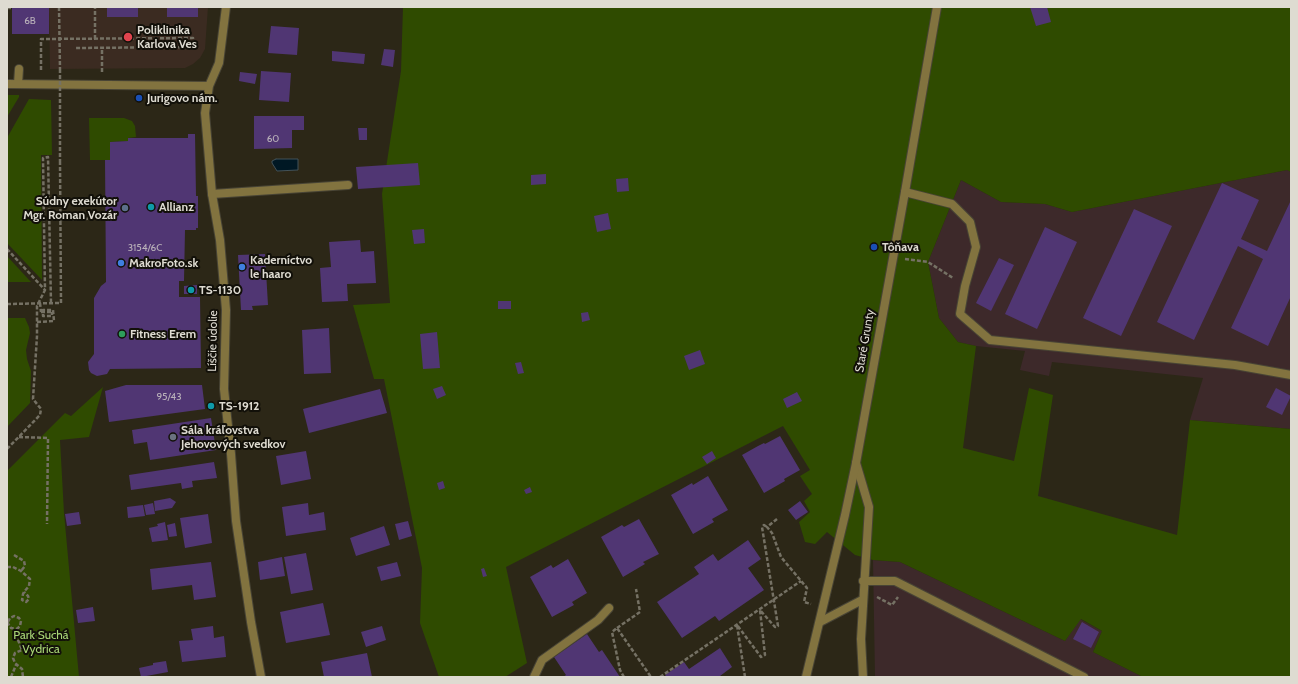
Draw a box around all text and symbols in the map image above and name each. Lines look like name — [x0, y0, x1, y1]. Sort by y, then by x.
house number: 6B — [24, 15, 36, 27]
place label: Poliklinika Karlova Ves — [137, 23, 197, 51]
marker: Poliklinika Karlova Ves — [122, 31, 134, 43]
place label: Jurigovo nám. — [147, 91, 217, 105]
marker: Jurigovo nám. — [134, 93, 144, 103]
house number: 60 — [267, 133, 279, 145]
place label: Súdny exekútor Mgr. Roman Vozár — [23, 194, 117, 222]
place label: Allianz — [159, 200, 194, 214]
marker: Allianz — [146, 202, 156, 212]
marker: Súdny exekútor Mgr. Roman Vozár — [120, 203, 130, 213]
place label: Tôňava — [882, 240, 919, 254]
house number: 3154/6C — [128, 242, 162, 254]
marker: Tôňava — [869, 242, 879, 252]
place label: Kaderníctvo le haaro — [250, 253, 312, 281]
place label: MakroFoto.sk — [129, 256, 198, 270]
marker: MakroFoto.sk — [116, 258, 126, 268]
marker: Kaderníctvo le haaro — [237, 262, 247, 272]
place label: TS-1130 — [199, 283, 241, 297]
marker: TS-1130 — [186, 285, 196, 295]
street label: Staré Grunty — [852, 308, 878, 374]
street label: Líščie údolie — [205, 310, 221, 372]
place label: Fitness Erem — [130, 327, 196, 341]
marker: Fitness Erem — [117, 329, 127, 339]
house number: 95/43 — [156, 391, 182, 403]
place label: TS-1912 — [219, 399, 259, 413]
marker: TS-1912 — [206, 401, 216, 411]
place label: Sála kráľovstva Jehovových svedkov — [181, 423, 286, 451]
marker: Sála kráľovstva Jehovových svedkov — [168, 432, 178, 442]
park label: Park Suchá Vydrica — [13, 628, 69, 656]

